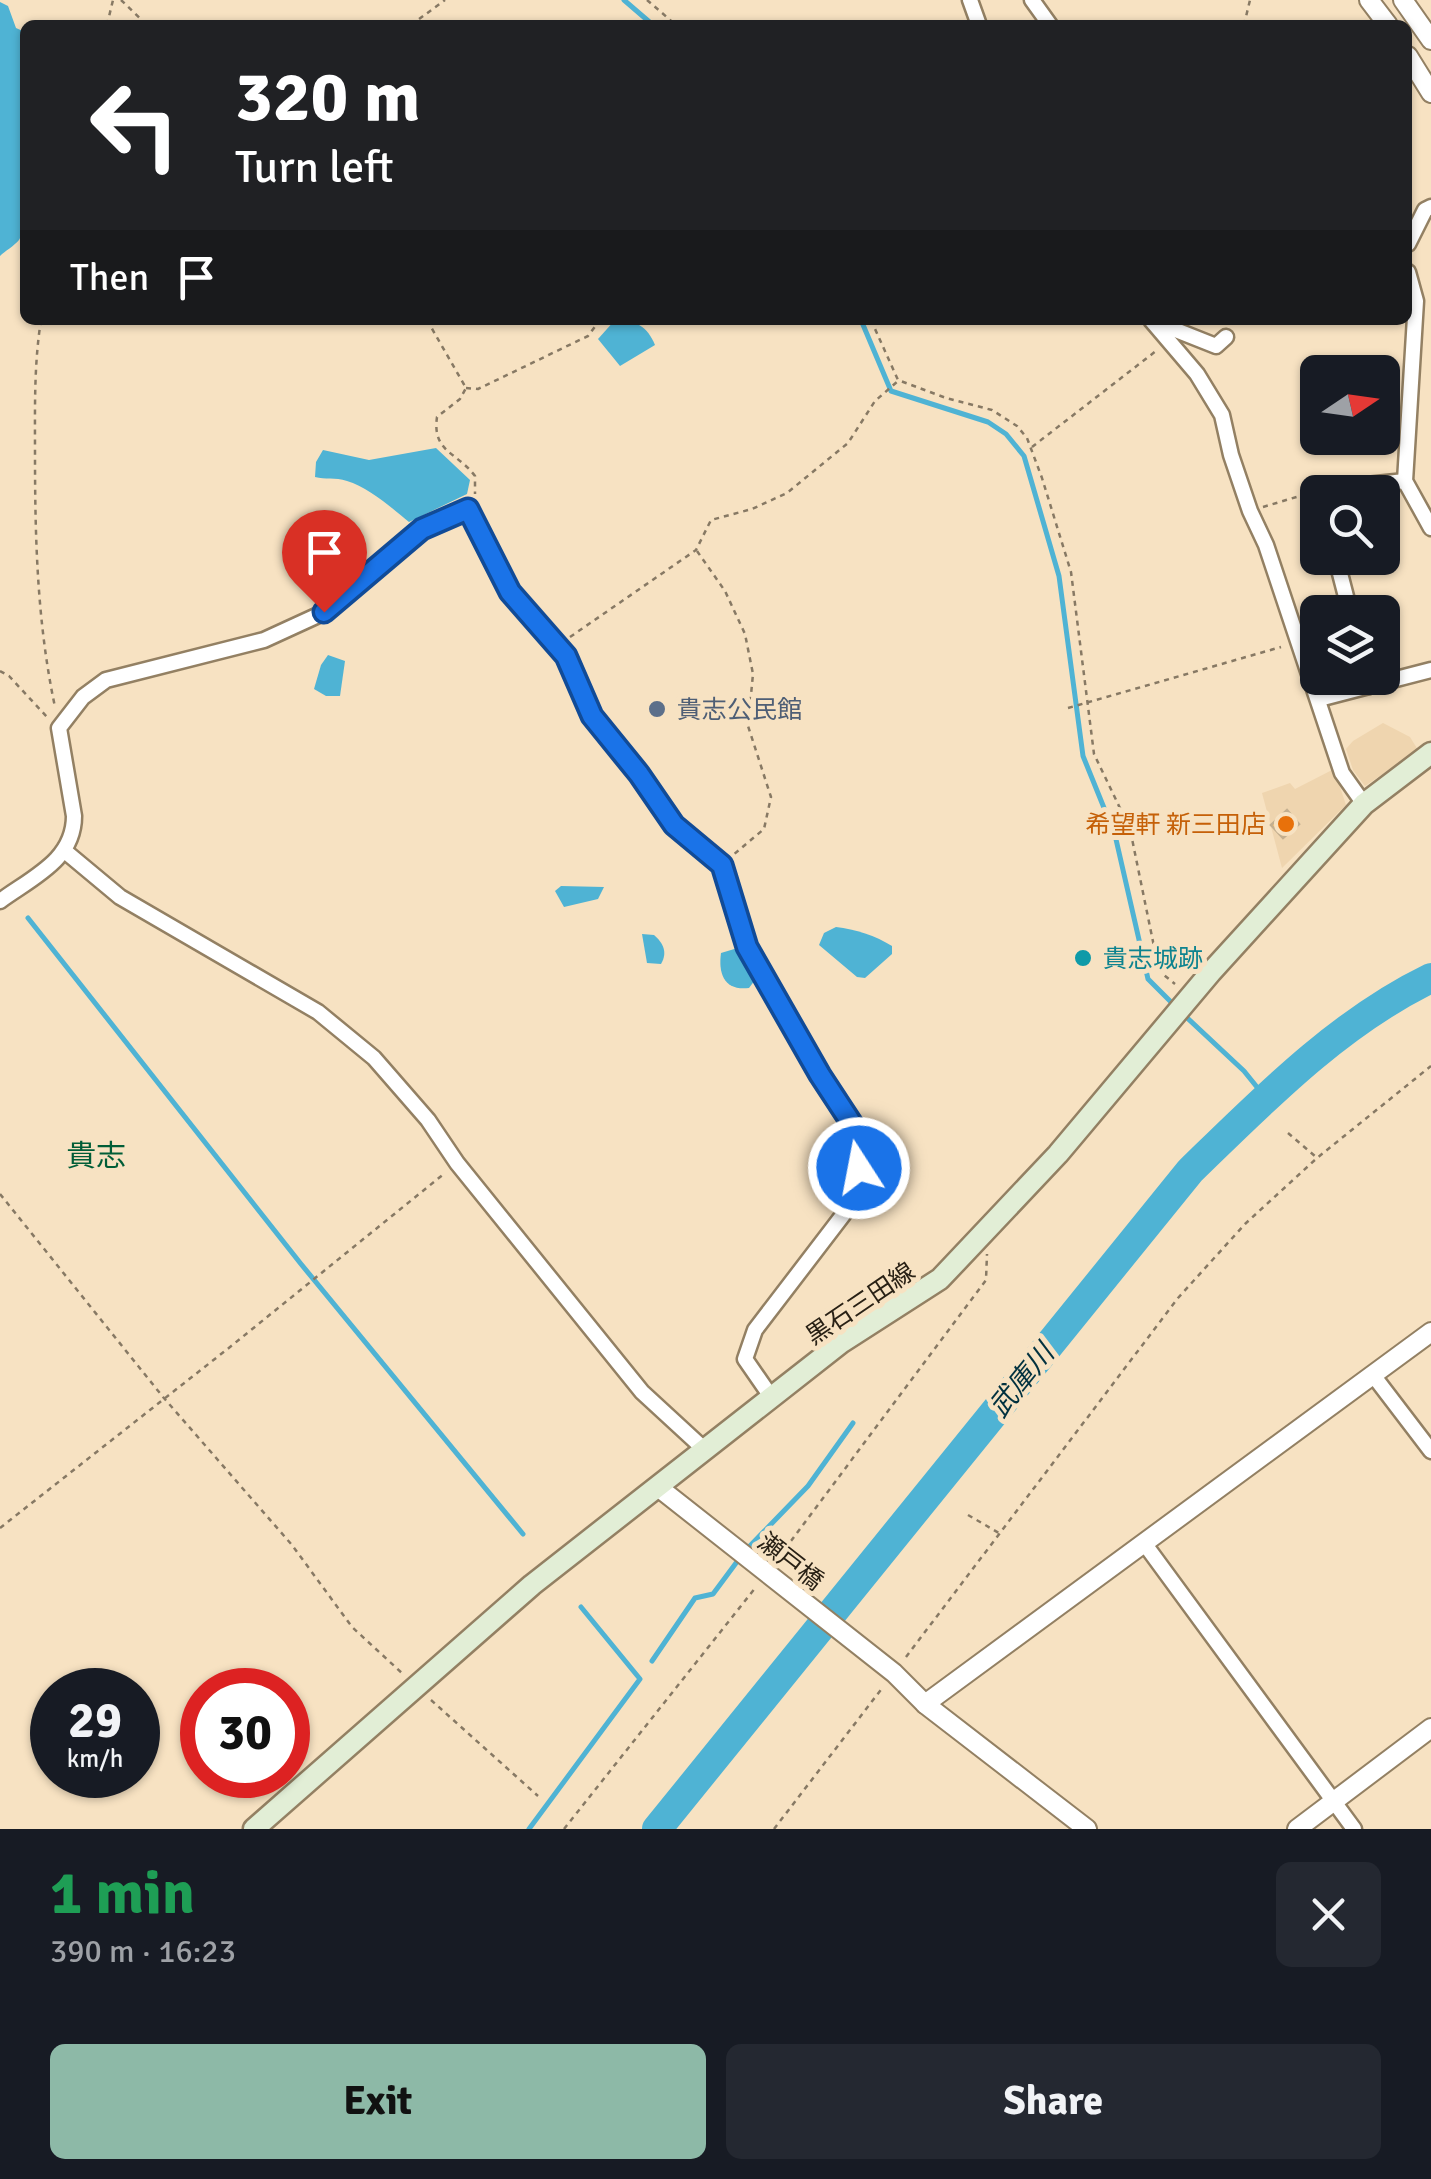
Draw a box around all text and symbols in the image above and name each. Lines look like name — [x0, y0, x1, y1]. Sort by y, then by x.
text: 320 m — [235, 54, 420, 140]
icon: left — [70, 60, 200, 190]
text: Turn left — [235, 140, 394, 195]
icon: arrive — [169, 250, 224, 305]
text: Then — [70, 254, 149, 301]
north arrow — [1300, 355, 1400, 455]
map controls — [1300, 355, 1400, 695]
button: search — [1300, 475, 1400, 575]
pin — [282, 510, 367, 613]
icon: arrive — [297, 525, 352, 580]
button: layers — [1300, 595, 1400, 695]
place label: 貴志公民館 — [677, 694, 802, 725]
marker: 貴志公民館 — [646, 698, 668, 720]
place label: 希望軒 新三田店 — [1085, 809, 1266, 840]
marker: 希望軒 新三田店 — [1275, 813, 1297, 835]
place label: 貴志城跡 — [1103, 943, 1203, 974]
marker: 貴志城跡 — [1072, 947, 1094, 969]
position arrow — [807, 1116, 911, 1220]
district label: 貴志 — [66, 1138, 126, 1175]
street label: 黒石三田線 — [800, 1256, 921, 1351]
water label: 武庫川 — [982, 1335, 1063, 1424]
street label: 瀬戸橋 — [752, 1526, 830, 1597]
speed limit sign: 30 — [180, 1668, 310, 1798]
text: 29 — [68, 1690, 122, 1752]
text: km/h — [67, 1743, 123, 1774]
text: 1 min — [50, 1857, 195, 1931]
button: close — [1276, 1862, 1381, 1967]
text: 390 m · 16:23 — [50, 1932, 236, 1971]
button: Exit — [50, 2044, 706, 2159]
button: Share — [726, 2044, 1381, 2159]

